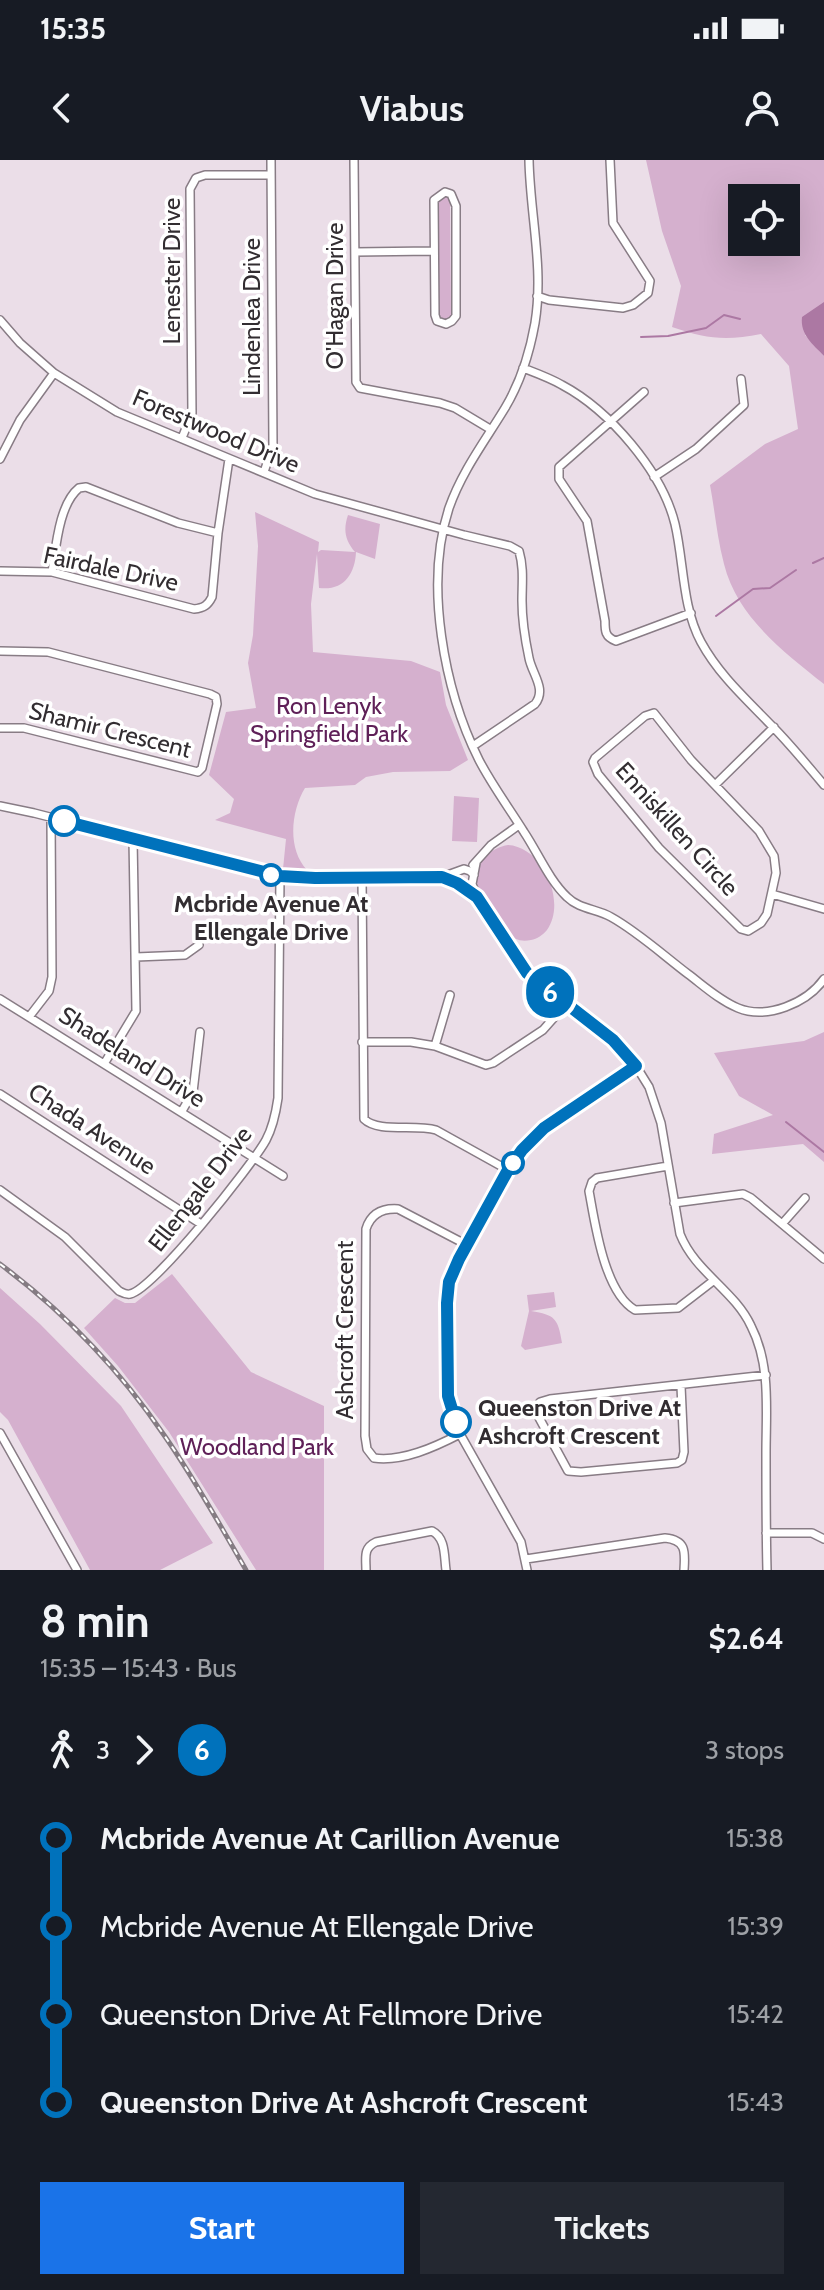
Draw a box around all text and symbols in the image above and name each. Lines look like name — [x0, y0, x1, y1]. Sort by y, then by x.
text: 15:35 — [40, 10, 106, 47]
icon: back — [40, 86, 84, 130]
text: Viabus — [360, 86, 464, 130]
icon: person — [740, 86, 784, 130]
map controls — [728, 184, 800, 256]
button: locate — [728, 184, 800, 256]
street label: Lenester Drive — [157, 198, 186, 344]
street label: O'Hagan Drive — [320, 223, 349, 369]
street label: Lindenlea Drive — [237, 238, 266, 396]
street label: Forestwood Drive — [128, 382, 304, 479]
street label: Fairdale Drive — [41, 540, 181, 597]
park label: Ron Lenyk Springfield Park — [250, 691, 408, 748]
street label: Shamir Crescent — [26, 695, 194, 764]
street label: Enniskillen Circle — [610, 756, 745, 901]
unlabelled marker — [49, 806, 79, 836]
marker: Mcbride Avenue At Ellengale Drive — [260, 864, 282, 886]
place label: Mcbride Avenue At Ellengale Drive — [174, 889, 368, 946]
line badge: 6 — [524, 966, 576, 1018]
text: 6 — [542, 975, 558, 1009]
street label: Shadeland Drive — [54, 1000, 211, 1113]
street label: Chada Avenue — [23, 1077, 161, 1180]
street label: Ellengale Drive — [142, 1120, 257, 1257]
unlabelled marker — [502, 1152, 524, 1174]
street label: Ashcroft Crescent — [330, 1241, 359, 1419]
place label: Queenston Drive At Ashcroft Crescent — [478, 1393, 681, 1450]
marker: Queenston Drive At Ashcroft Crescent — [441, 1407, 471, 1437]
park label: Woodland Park — [180, 1432, 334, 1461]
text: 8 min — [40, 1595, 150, 1648]
text: $2.64 — [709, 1620, 784, 1657]
text: 15:35 – 15:43 · Bus — [40, 1652, 237, 1684]
icon: walk — [40, 1728, 84, 1772]
icon: forward — [122, 1728, 166, 1772]
text: 6 — [194, 1733, 210, 1767]
text: 3 — [96, 1734, 110, 1766]
text: 3 stops — [705, 1734, 784, 1766]
text: Mcbride Avenue At Carillion Avenue — [100, 1820, 560, 1857]
text: 15:38 — [726, 1822, 784, 1854]
text: Mcbride Avenue At Ellengale Drive — [100, 1908, 534, 1945]
text: 15:39 — [727, 1910, 784, 1942]
text: Queenston Drive At Fellmore Drive — [100, 1996, 542, 2033]
text: 15:42 — [727, 1998, 784, 2030]
text: Queenston Drive At Ashcroft Crescent — [100, 2084, 588, 2121]
text: 15:43 — [727, 2086, 784, 2118]
button: Start — [40, 2182, 404, 2274]
button: Tickets — [420, 2182, 784, 2274]

